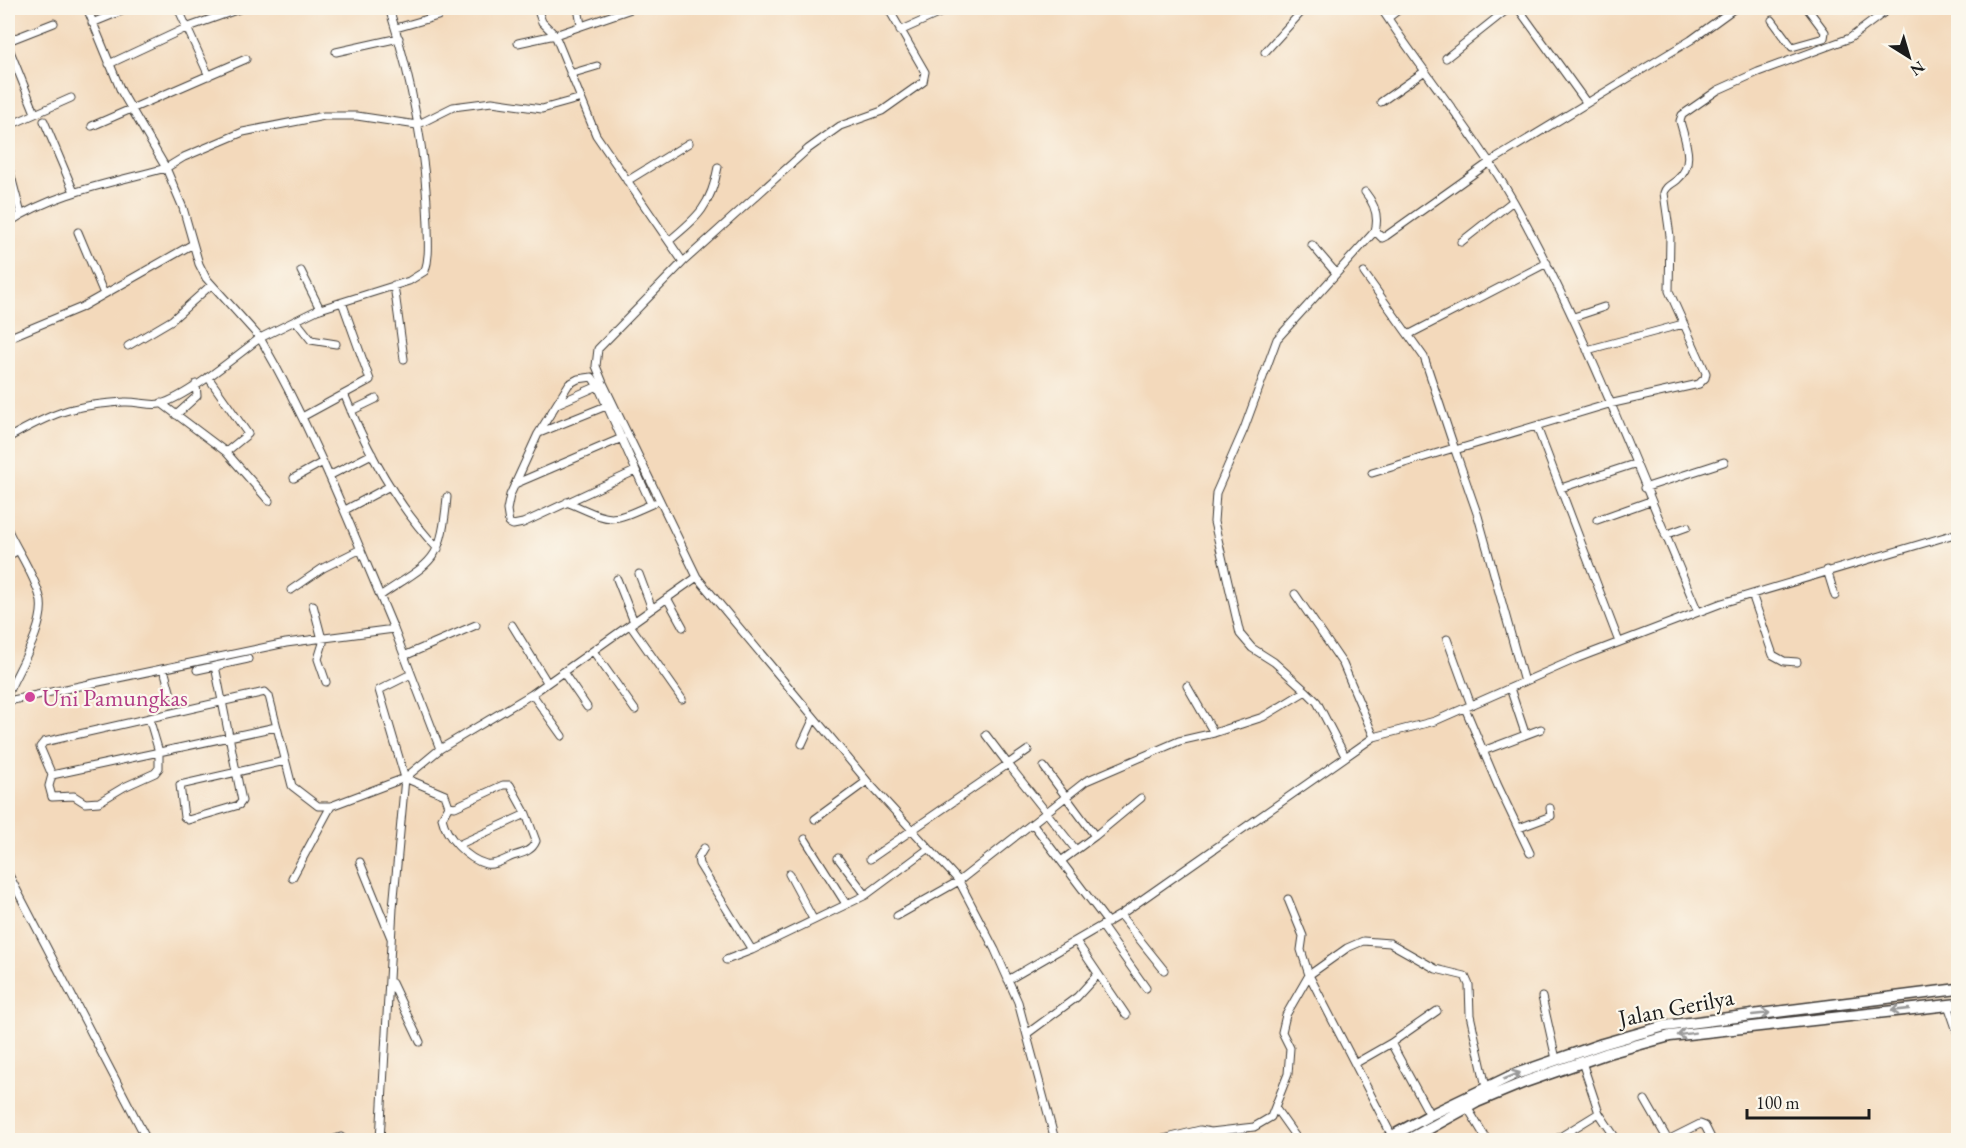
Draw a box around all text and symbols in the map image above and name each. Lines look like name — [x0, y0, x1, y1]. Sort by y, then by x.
north arrow — [1879, 27, 1939, 87]
text: N — [1906, 56, 1929, 81]
place label: Uni Pamungkas — [42, 682, 188, 713]
marker: Uni Pamungkas — [23, 690, 37, 704]
street label: Jalan Gerilya — [1614, 981, 1737, 1034]
one-way arrow — [1891, 1005, 1911, 1016]
one-way arrow — [1751, 1008, 1771, 1019]
one-way arrow — [1676, 1028, 1696, 1039]
one-way arrow — [1502, 1070, 1521, 1081]
scale bar — [1747, 1082, 1868, 1120]
text: 100 m — [1756, 1091, 1800, 1114]

